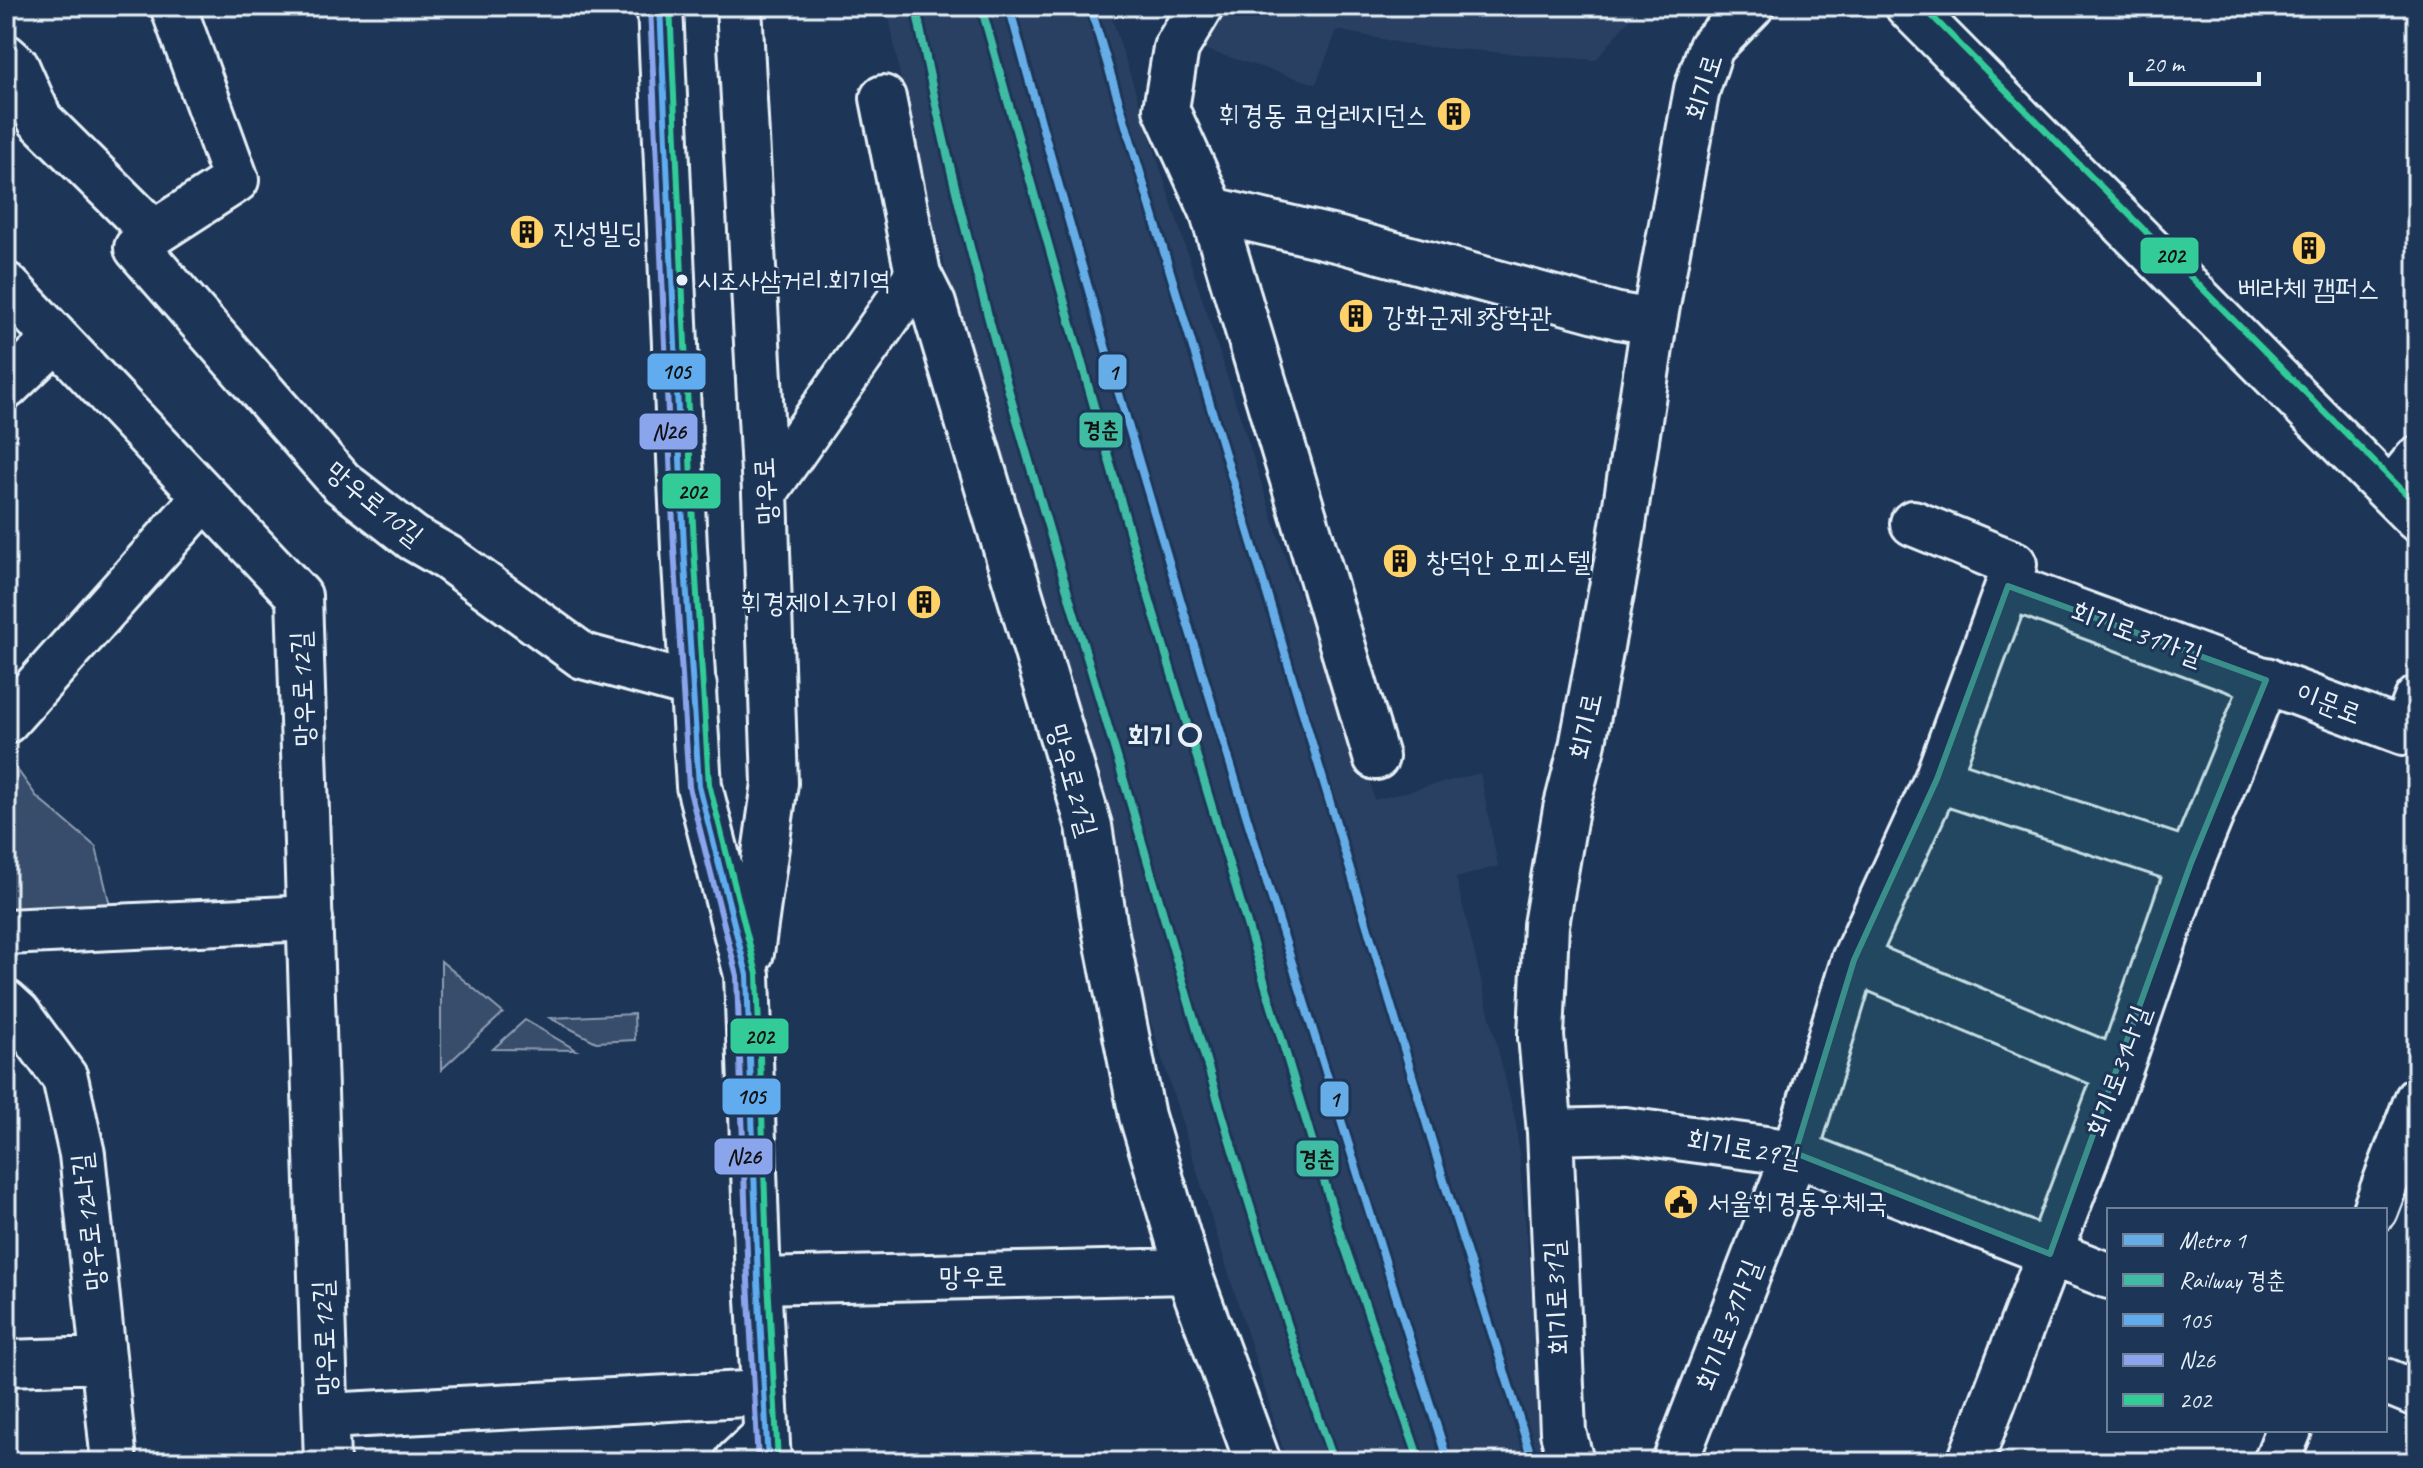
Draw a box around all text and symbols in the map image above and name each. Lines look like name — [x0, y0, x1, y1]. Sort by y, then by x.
scale bar — [2131, 36, 2259, 86]
text: 20 m — [2143, 49, 2186, 79]
street label: 회기로 — [1676, 50, 1730, 124]
building icon: 휘경동 코업레지던스 — [1435, 95, 1473, 133]
place label: 휘경동 코업레지던스 — [1218, 97, 1428, 132]
building icon: 진성빌딩 — [508, 213, 546, 251]
place label: 진성빌딩 — [553, 215, 643, 250]
building icon: 베라체 캠퍼스 — [2290, 229, 2328, 267]
line badge: 202 — [2139, 236, 2200, 275]
text: 202 — [2155, 242, 2187, 270]
place label: 시조사삼거리.회기역 — [697, 264, 890, 297]
place label: 베라체 캠퍼스 — [2238, 271, 2380, 306]
marker: 시조사삼거리.회기역 — [674, 272, 690, 288]
building icon: 강화군제3장학관 — [1337, 297, 1375, 335]
place label: 강화군제3장학관 — [1382, 299, 1552, 334]
line badge: 105 — [646, 352, 707, 391]
line badge: 1 — [1097, 353, 1128, 391]
text: 105 — [661, 358, 693, 386]
text: 1 — [1108, 359, 1120, 387]
line badge: 경춘 — [1078, 411, 1124, 449]
line badge: N26 — [638, 412, 699, 451]
text: 경춘 — [1083, 416, 1119, 444]
text: N26 — [652, 418, 688, 446]
street label: 망우로10길 — [319, 453, 431, 553]
street label: 망우로 — [746, 456, 784, 526]
line badge: 202 — [661, 472, 722, 510]
text: 202 — [677, 478, 709, 506]
building icon: 창덕안 오피스텔 — [1381, 542, 1419, 580]
place label: 창덕안 오피스텔 — [1426, 544, 1591, 579]
building icon: 휘경제이스카이 — [905, 583, 943, 621]
place label: 휘경제이스카이 — [740, 585, 898, 620]
street label: 회기로31가길 — [2066, 593, 2208, 673]
street label: 망우로12길 — [282, 631, 322, 747]
street label: 이문로 — [2291, 675, 2367, 731]
street label: 회기로 — [1561, 689, 1609, 763]
place label: 회기 — [1127, 718, 1172, 753]
street label: 망우로21길 — [1040, 720, 1106, 840]
marker: 회기 — [1179, 724, 1201, 746]
street label: 회기로31나길 — [2078, 1000, 2158, 1142]
line badge: 202 — [729, 1017, 790, 1055]
text: 202 — [744, 1023, 776, 1051]
line badge: 105 — [721, 1077, 782, 1116]
line badge: 1 — [1319, 1080, 1350, 1118]
text: 105 — [736, 1083, 768, 1111]
text: 1 — [1329, 1086, 1341, 1114]
street label: 회기로29길 — [1684, 1121, 1804, 1175]
line badge: N26 — [713, 1137, 774, 1176]
line badge: 경춘 — [1295, 1139, 1340, 1178]
text: N26 — [727, 1143, 763, 1171]
text: 경춘 — [1299, 1145, 1335, 1173]
street label: 망우로12나길 — [63, 1152, 113, 1292]
public building icon: 서울휘경동우체국 — [1662, 1183, 1700, 1221]
place label: 서울휘경동우체국 — [1707, 1185, 1887, 1220]
legend — [2107, 1208, 2387, 1432]
text: Metro 1 — [2179, 1225, 2247, 1255]
street label: 회기로31길 — [1536, 1239, 1576, 1357]
street label: 회기로31가길 — [1687, 1254, 1769, 1396]
street label: 망우로 — [939, 1258, 1007, 1294]
text: Railway 경춘 — [2179, 1265, 2286, 1295]
street label: 망우로12길 — [304, 1280, 344, 1396]
text: 105 — [2179, 1305, 2213, 1335]
text: N26 — [2179, 1345, 2216, 1375]
text: 202 — [2179, 1385, 2214, 1415]

